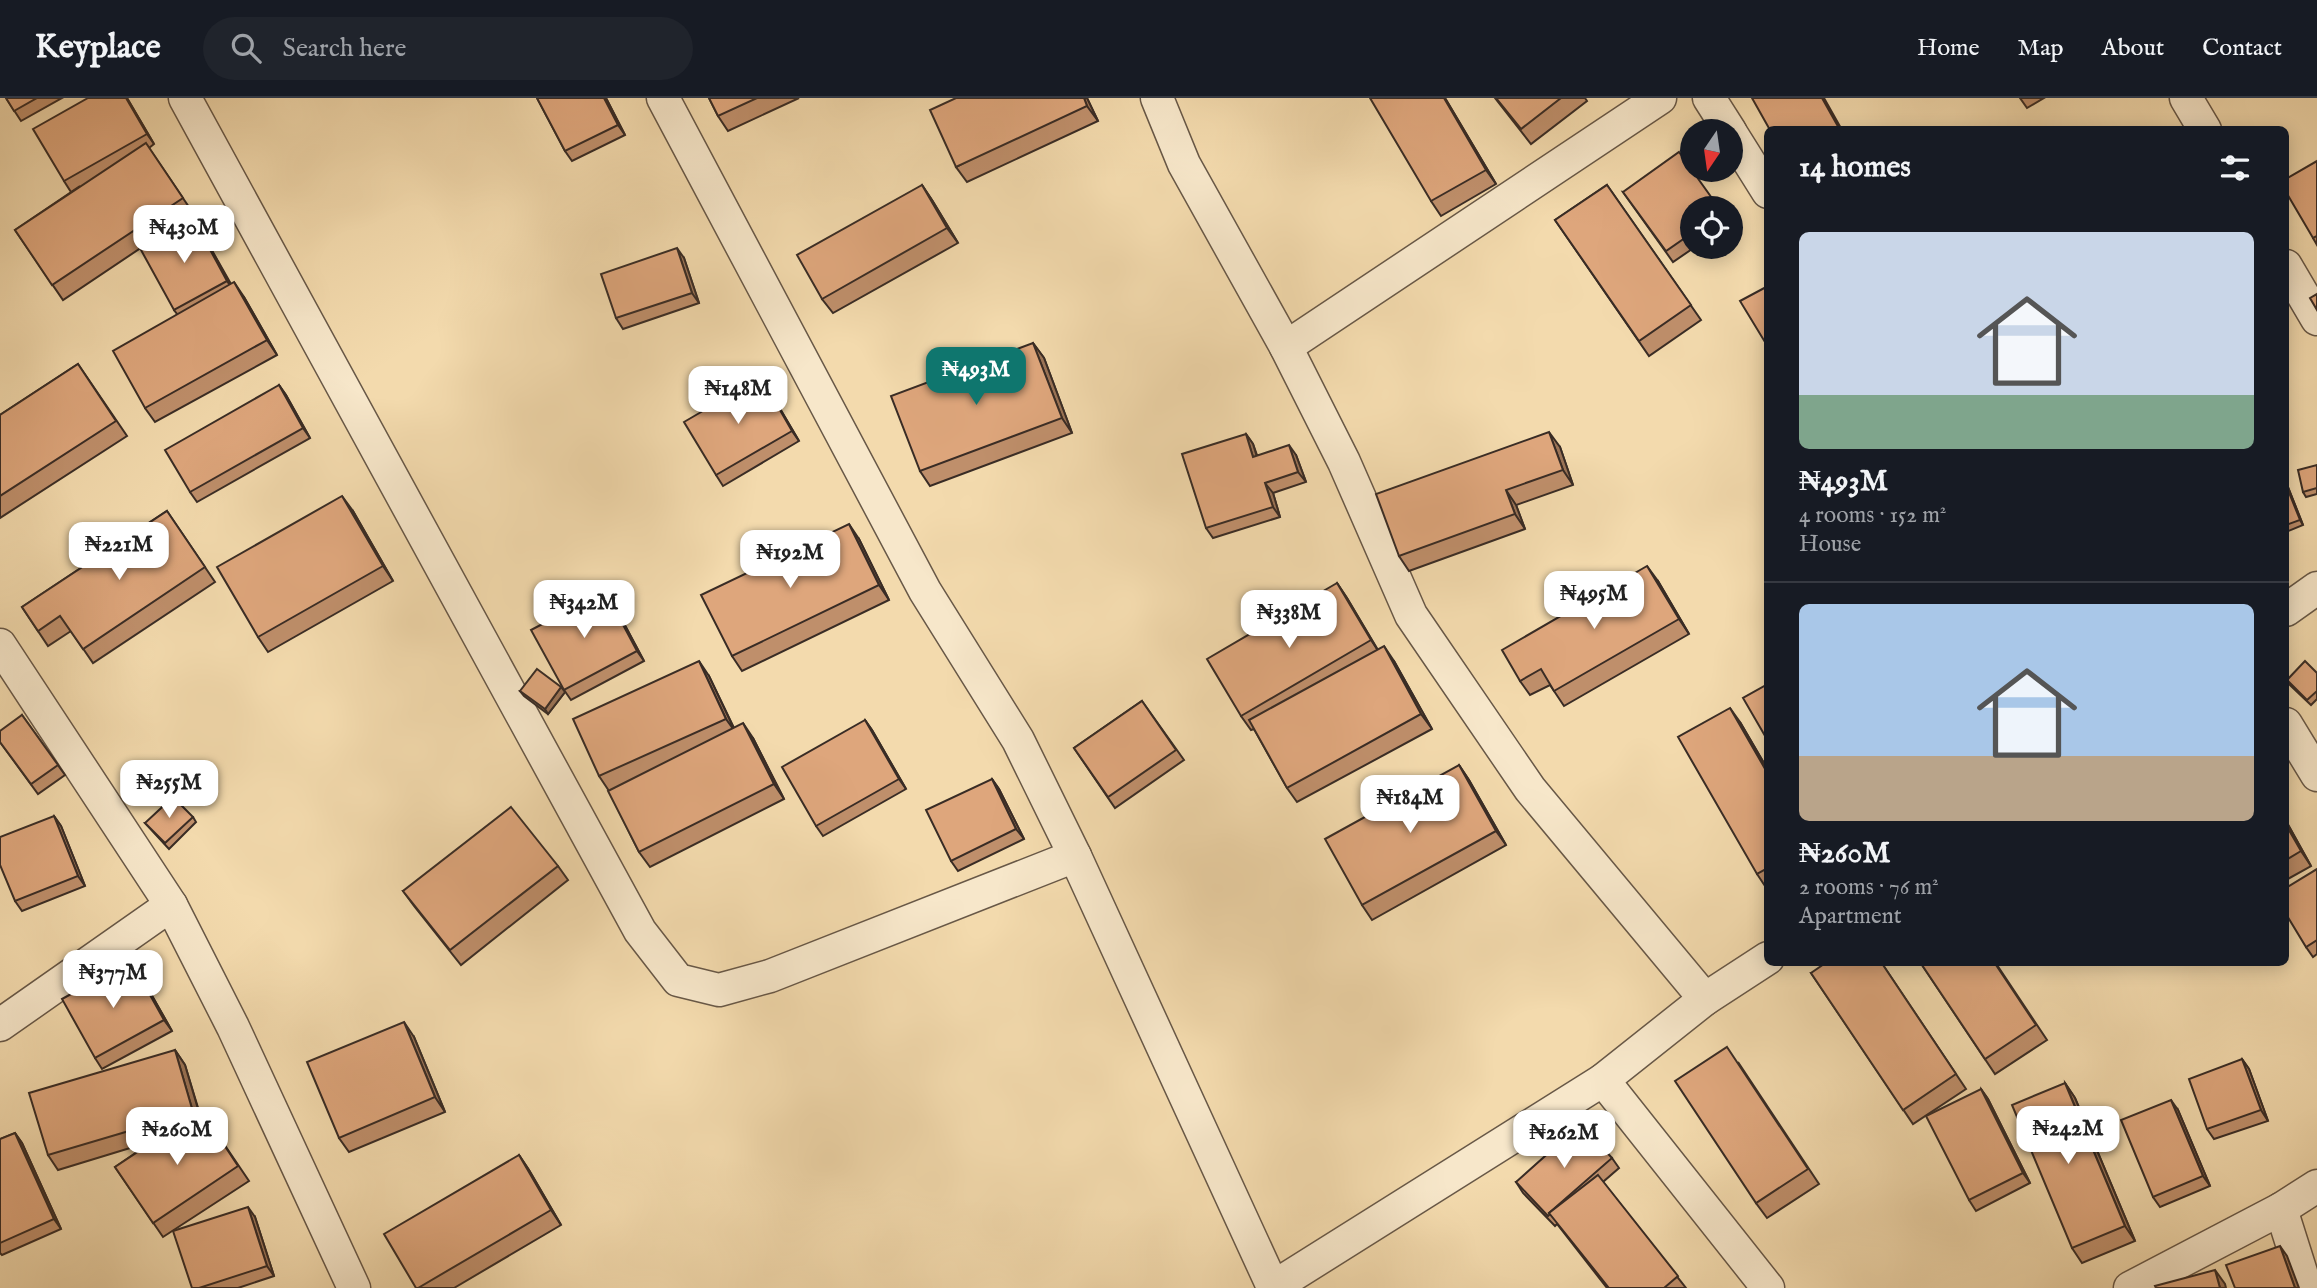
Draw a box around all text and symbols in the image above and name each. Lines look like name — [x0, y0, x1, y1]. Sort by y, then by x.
search box — [203, 17, 693, 80]
text: Keyplace — [35, 27, 161, 69]
icon: search — [227, 29, 265, 67]
text: Search here — [283, 32, 407, 65]
text: Home — [1917, 33, 1980, 64]
text: Map — [2018, 33, 2064, 64]
text: About — [2102, 33, 2164, 64]
text: Contact — [2202, 33, 2282, 64]
north arrow — [1680, 119, 1743, 182]
map controls — [1680, 119, 1743, 259]
text: 14 homes — [1799, 149, 1911, 187]
icon: filters — [2216, 149, 2254, 187]
button: locate — [1680, 196, 1743, 259]
pin: ₦430M — [135, 206, 233, 265]
text: ₦430M — [149, 213, 219, 242]
icon: home — [1964, 278, 2090, 404]
pin: ₦493M — [927, 348, 1025, 407]
text: ₦493M — [942, 355, 1010, 384]
pin: ₦148M — [689, 366, 787, 426]
text: ₦148M — [704, 374, 772, 403]
text: ₦493M — [1799, 463, 1888, 501]
text: 4 rooms · 152 m² — [1799, 501, 1946, 530]
pin: ₦221M — [70, 522, 168, 582]
text: ₦221M — [85, 530, 153, 559]
text: House — [1799, 530, 1861, 559]
pin: ₦192M — [741, 531, 839, 590]
text: ₦192M — [756, 538, 824, 567]
pin: ₦495M — [1545, 572, 1643, 631]
text: ₦495M — [1560, 579, 1628, 608]
pin: ₦342M — [535, 580, 633, 640]
text: ₦342M — [550, 588, 618, 617]
pin: ₦338M — [1240, 590, 1338, 650]
text: ₦338M — [1257, 598, 1321, 627]
icon: home — [1964, 650, 2090, 776]
pin: ₦255M — [120, 760, 218, 820]
text: ₦255M — [136, 768, 202, 797]
pin: ₦184M — [1361, 776, 1459, 835]
text: ₦184M — [1376, 783, 1444, 812]
text: ₦260M — [1799, 835, 1890, 873]
text: 2 rooms · 76 m² — [1799, 873, 1939, 902]
text: Apartment — [1799, 902, 1902, 931]
pin: ₦377M — [64, 950, 162, 1010]
text: ₦377M — [79, 958, 147, 987]
pin: ₦242M — [2019, 1107, 2117, 1166]
pin: ₦260M — [128, 1108, 226, 1167]
pin: ₦262M — [1515, 1110, 1613, 1170]
text: ₦242M — [2032, 1114, 2104, 1143]
text: ₦260M — [142, 1115, 212, 1144]
text: ₦262M — [1529, 1118, 1599, 1147]

